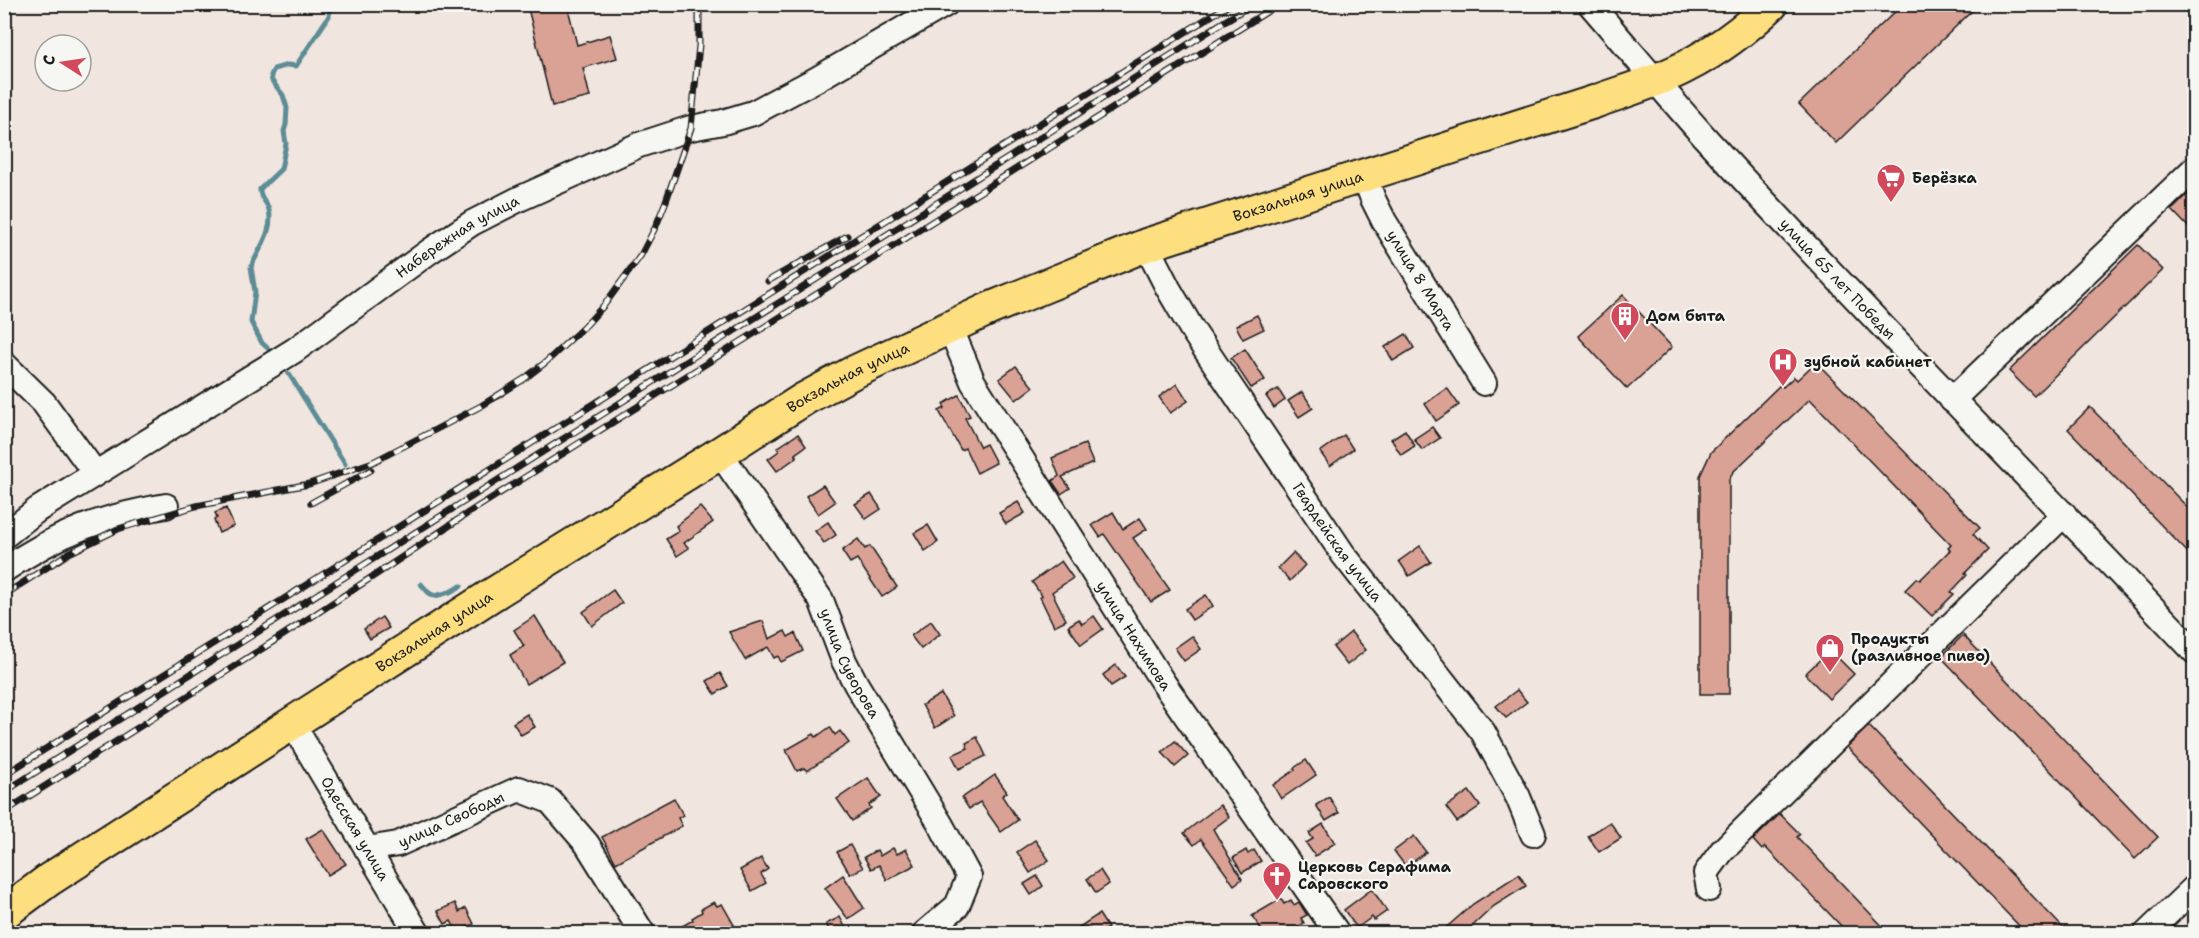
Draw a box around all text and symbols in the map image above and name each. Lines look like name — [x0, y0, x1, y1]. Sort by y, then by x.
north arrow — [33, 33, 93, 93]
text: С — [38, 53, 60, 67]
supermarket icon: Берёзка — [1875, 162, 1907, 204]
street label: Вокзальная улица — [1230, 166, 1366, 227]
place label: Берёзка — [1912, 168, 1978, 188]
street label: Набережная улица — [392, 190, 523, 283]
street label: улица 65 лет Победы — [1775, 214, 1900, 344]
street label: улица 8 Марта — [1382, 226, 1460, 335]
building icon: Дом быта — [1609, 300, 1641, 342]
place label: Дом быта — [1646, 306, 1726, 326]
street label: Вокзальная улица — [783, 337, 913, 418]
hospital icon: зубной кабинет — [1767, 346, 1799, 388]
place label: зубной кабинет — [1804, 352, 1932, 372]
street label: Гвардейская улица — [1288, 479, 1387, 606]
street label: улица Нахимова — [1091, 577, 1176, 695]
street label: Вокзальная улица — [372, 586, 497, 677]
street label: улица Суворова — [815, 606, 885, 723]
place label: Продукты (разливное пиво) — [1851, 629, 1990, 666]
shop icon: Продукты (разливное пиво) — [1814, 632, 1846, 674]
street label: Одесская улица — [316, 773, 394, 885]
street label: улица Свободы — [395, 787, 508, 853]
place label: Церковь Серафима Саровского — [1298, 857, 1452, 894]
church icon: Церковь Серафима Саровского — [1261, 860, 1293, 902]

